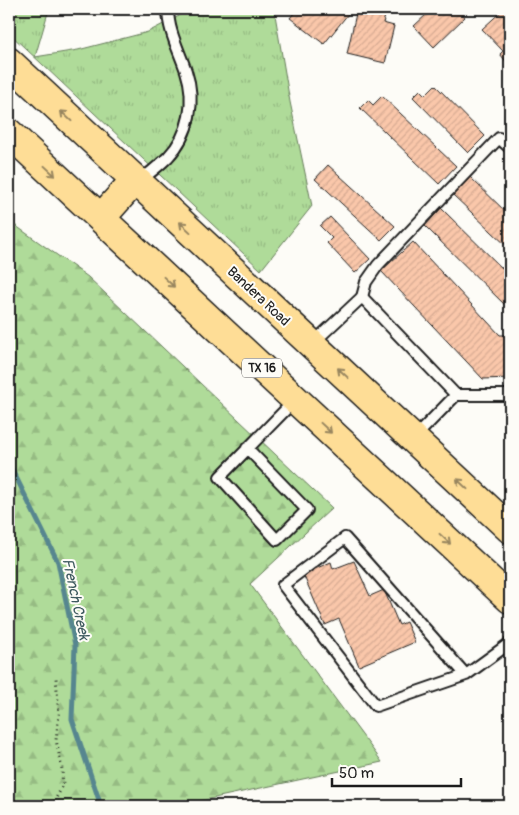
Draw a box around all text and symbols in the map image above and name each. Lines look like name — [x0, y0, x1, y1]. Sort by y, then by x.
one-way arrow — [60, 110, 73, 122]
one-way arrow — [43, 165, 56, 177]
one-way arrow — [179, 221, 192, 233]
street label: Bandera Road — [224, 263, 294, 330]
one-way arrow — [162, 276, 175, 288]
road number: TX 16 — [242, 358, 282, 378]
one-way arrow — [336, 367, 349, 379]
one-way arrow — [320, 422, 333, 434]
one-way arrow — [455, 478, 468, 490]
one-way arrow — [439, 533, 452, 544]
water label: French Creek — [58, 557, 94, 643]
scale bar — [332, 755, 460, 787]
text: 50 m — [339, 764, 374, 783]

